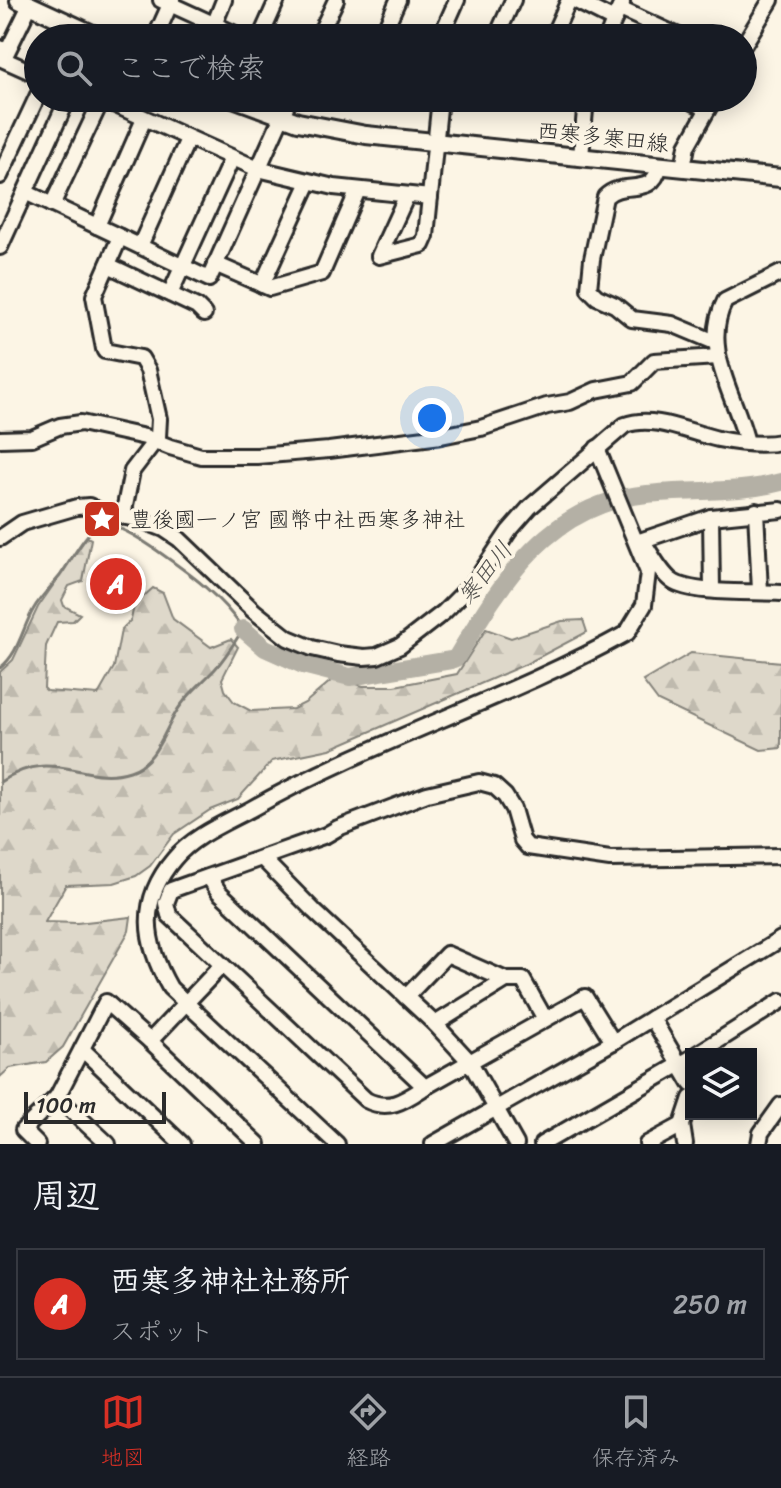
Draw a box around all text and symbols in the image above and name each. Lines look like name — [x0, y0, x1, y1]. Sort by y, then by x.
search box — [24, 24, 757, 112]
text: ここで検索 — [116, 41, 266, 95]
icon: search — [52, 46, 96, 90]
street label: 西寒多寒田線 — [535, 111, 671, 163]
your location — [412, 398, 452, 438]
place icon: 豊後國一ノ宮 國幣中社西寒多神社 — [81, 498, 123, 540]
place label: 豊後國一ノ宮 國幣中社西寒多神社 — [130, 500, 466, 539]
water label: 寒田川 — [446, 532, 524, 614]
pin: A — [90, 554, 142, 614]
map controls — [685, 1048, 757, 1120]
button: layers — [685, 1048, 757, 1120]
text: 100 m — [36, 1086, 96, 1125]
scale bar — [24, 1088, 166, 1124]
text: 周辺 — [32, 1166, 100, 1226]
text: 西寒多神社社務所 — [110, 1254, 350, 1308]
text: A — [51, 1281, 69, 1327]
text: 250 m — [673, 1281, 747, 1327]
text: スポット — [110, 1308, 214, 1354]
tab: 地図 — [101, 1390, 145, 1477]
tab: 経路 — [346, 1390, 390, 1477]
tab: 保存済み — [592, 1390, 680, 1477]

